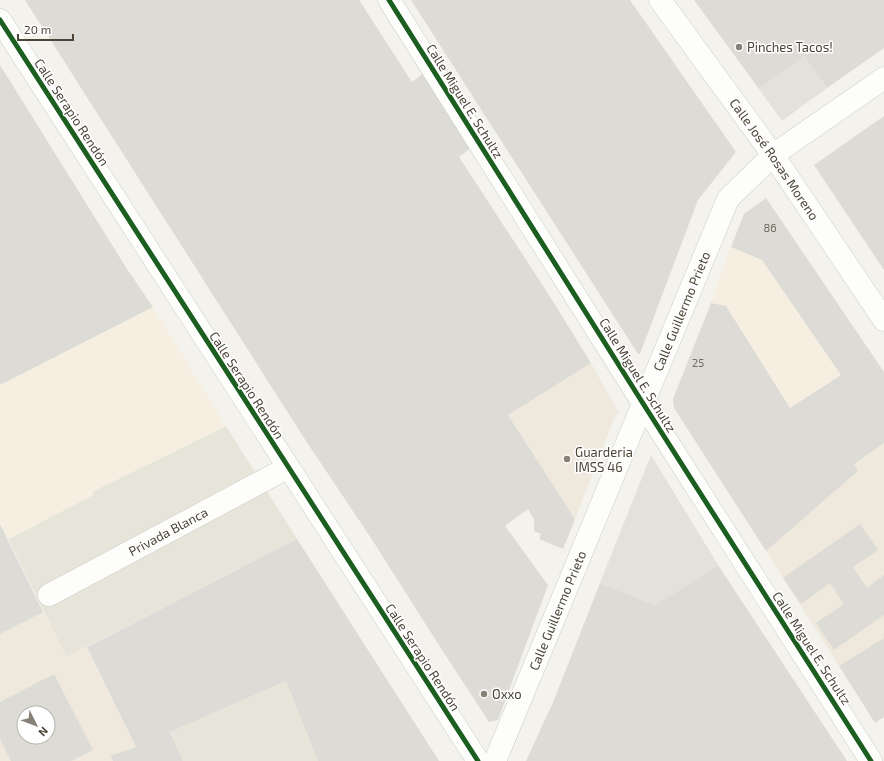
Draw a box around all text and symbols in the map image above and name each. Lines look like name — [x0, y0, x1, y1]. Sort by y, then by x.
scale bar — [18, 16, 73, 42]
text: 20 m — [24, 22, 51, 36]
place label: Pinches Tacos! — [747, 39, 833, 55]
street label: Calle Miguel E. Schultz — [423, 41, 507, 161]
marker: Pinches Tacos! — [734, 42, 744, 52]
street label: Calle Serapio Rendón — [31, 55, 113, 169]
street label: Calle José Rosas Moreno — [726, 95, 822, 223]
house number: 86 — [764, 221, 776, 234]
street label: Calle Guillermo Prieto — [650, 249, 713, 373]
street label: Calle Miguel E. Schultz — [596, 315, 680, 435]
street label: Calle Serapio Rendón — [206, 328, 288, 442]
house number: 25 — [692, 356, 704, 369]
place label: Guarderia IMSS 46 — [575, 444, 633, 475]
marker: Guarderia IMSS 46 — [562, 454, 572, 464]
street label: Privada Blanca — [126, 504, 211, 559]
street label: Calle Guillermo Prieto — [526, 548, 589, 673]
street label: Calle Miguel E. Schultz — [769, 588, 855, 708]
street label: Calle Serapio Rendón — [382, 600, 464, 714]
place label: Oxxo — [492, 686, 522, 702]
marker: Oxxo — [479, 689, 489, 699]
north arrow — [16, 705, 56, 745]
text: N — [36, 725, 51, 739]

